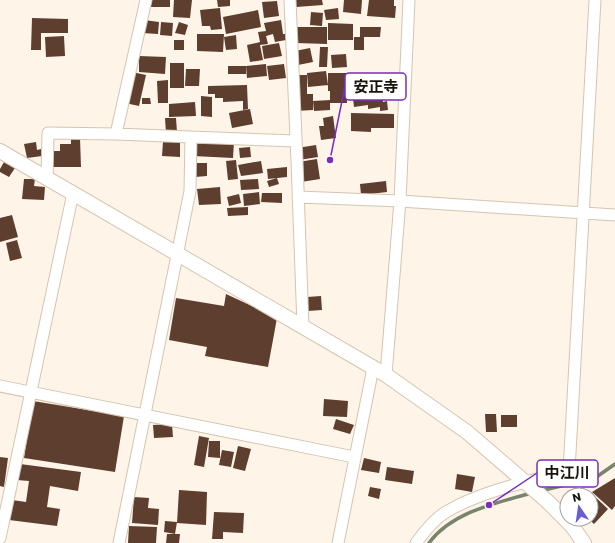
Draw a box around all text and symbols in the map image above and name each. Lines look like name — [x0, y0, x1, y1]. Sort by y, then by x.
callout: 安正寺 — [345, 73, 406, 100]
text: 安正寺 — [353, 76, 399, 97]
callout: 中江川 — [537, 460, 598, 487]
text: 中江川 — [544, 462, 590, 483]
north arrow — [559, 487, 599, 527]
text: N — [571, 489, 583, 506]

